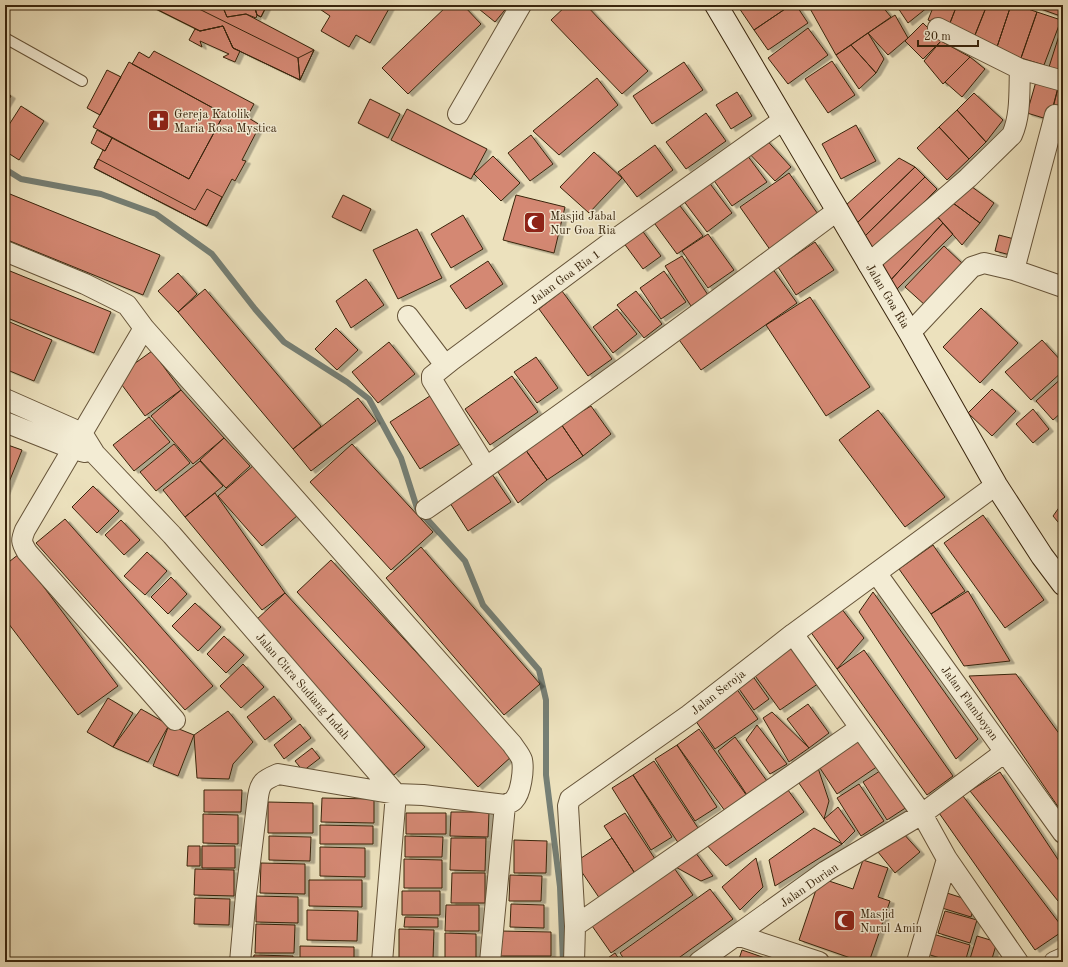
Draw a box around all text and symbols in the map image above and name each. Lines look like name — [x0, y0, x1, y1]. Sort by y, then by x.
scale bar — [918, 22, 978, 48]
text: 20 m — [924, 31, 951, 43]
church icon: Gereja Katolik Maria Rosa Mystica — [145, 108, 171, 134]
place label: Gereja Katolik Maria Rosa Mystica — [174, 109, 277, 135]
mosque icon: Masjid Jabal Nur Goa Ria — [522, 210, 548, 236]
place label: Masjid Jabal Nur Goa Ria — [550, 211, 616, 237]
street label: Jalan Goa Ria 1 — [528, 248, 603, 307]
street label: Jalan Goa Ria — [863, 262, 911, 331]
street label: Jalan Citra Sudiang Indah — [253, 631, 352, 743]
street label: Jalan Flamboyan — [938, 664, 1000, 743]
street label: Jalan Seroja — [689, 668, 748, 718]
street label: Jalan Durian — [778, 861, 841, 910]
mosque icon: Masjid Nurul Amin — [831, 908, 857, 934]
place label: Masjid Nurul Amin — [860, 909, 923, 935]

